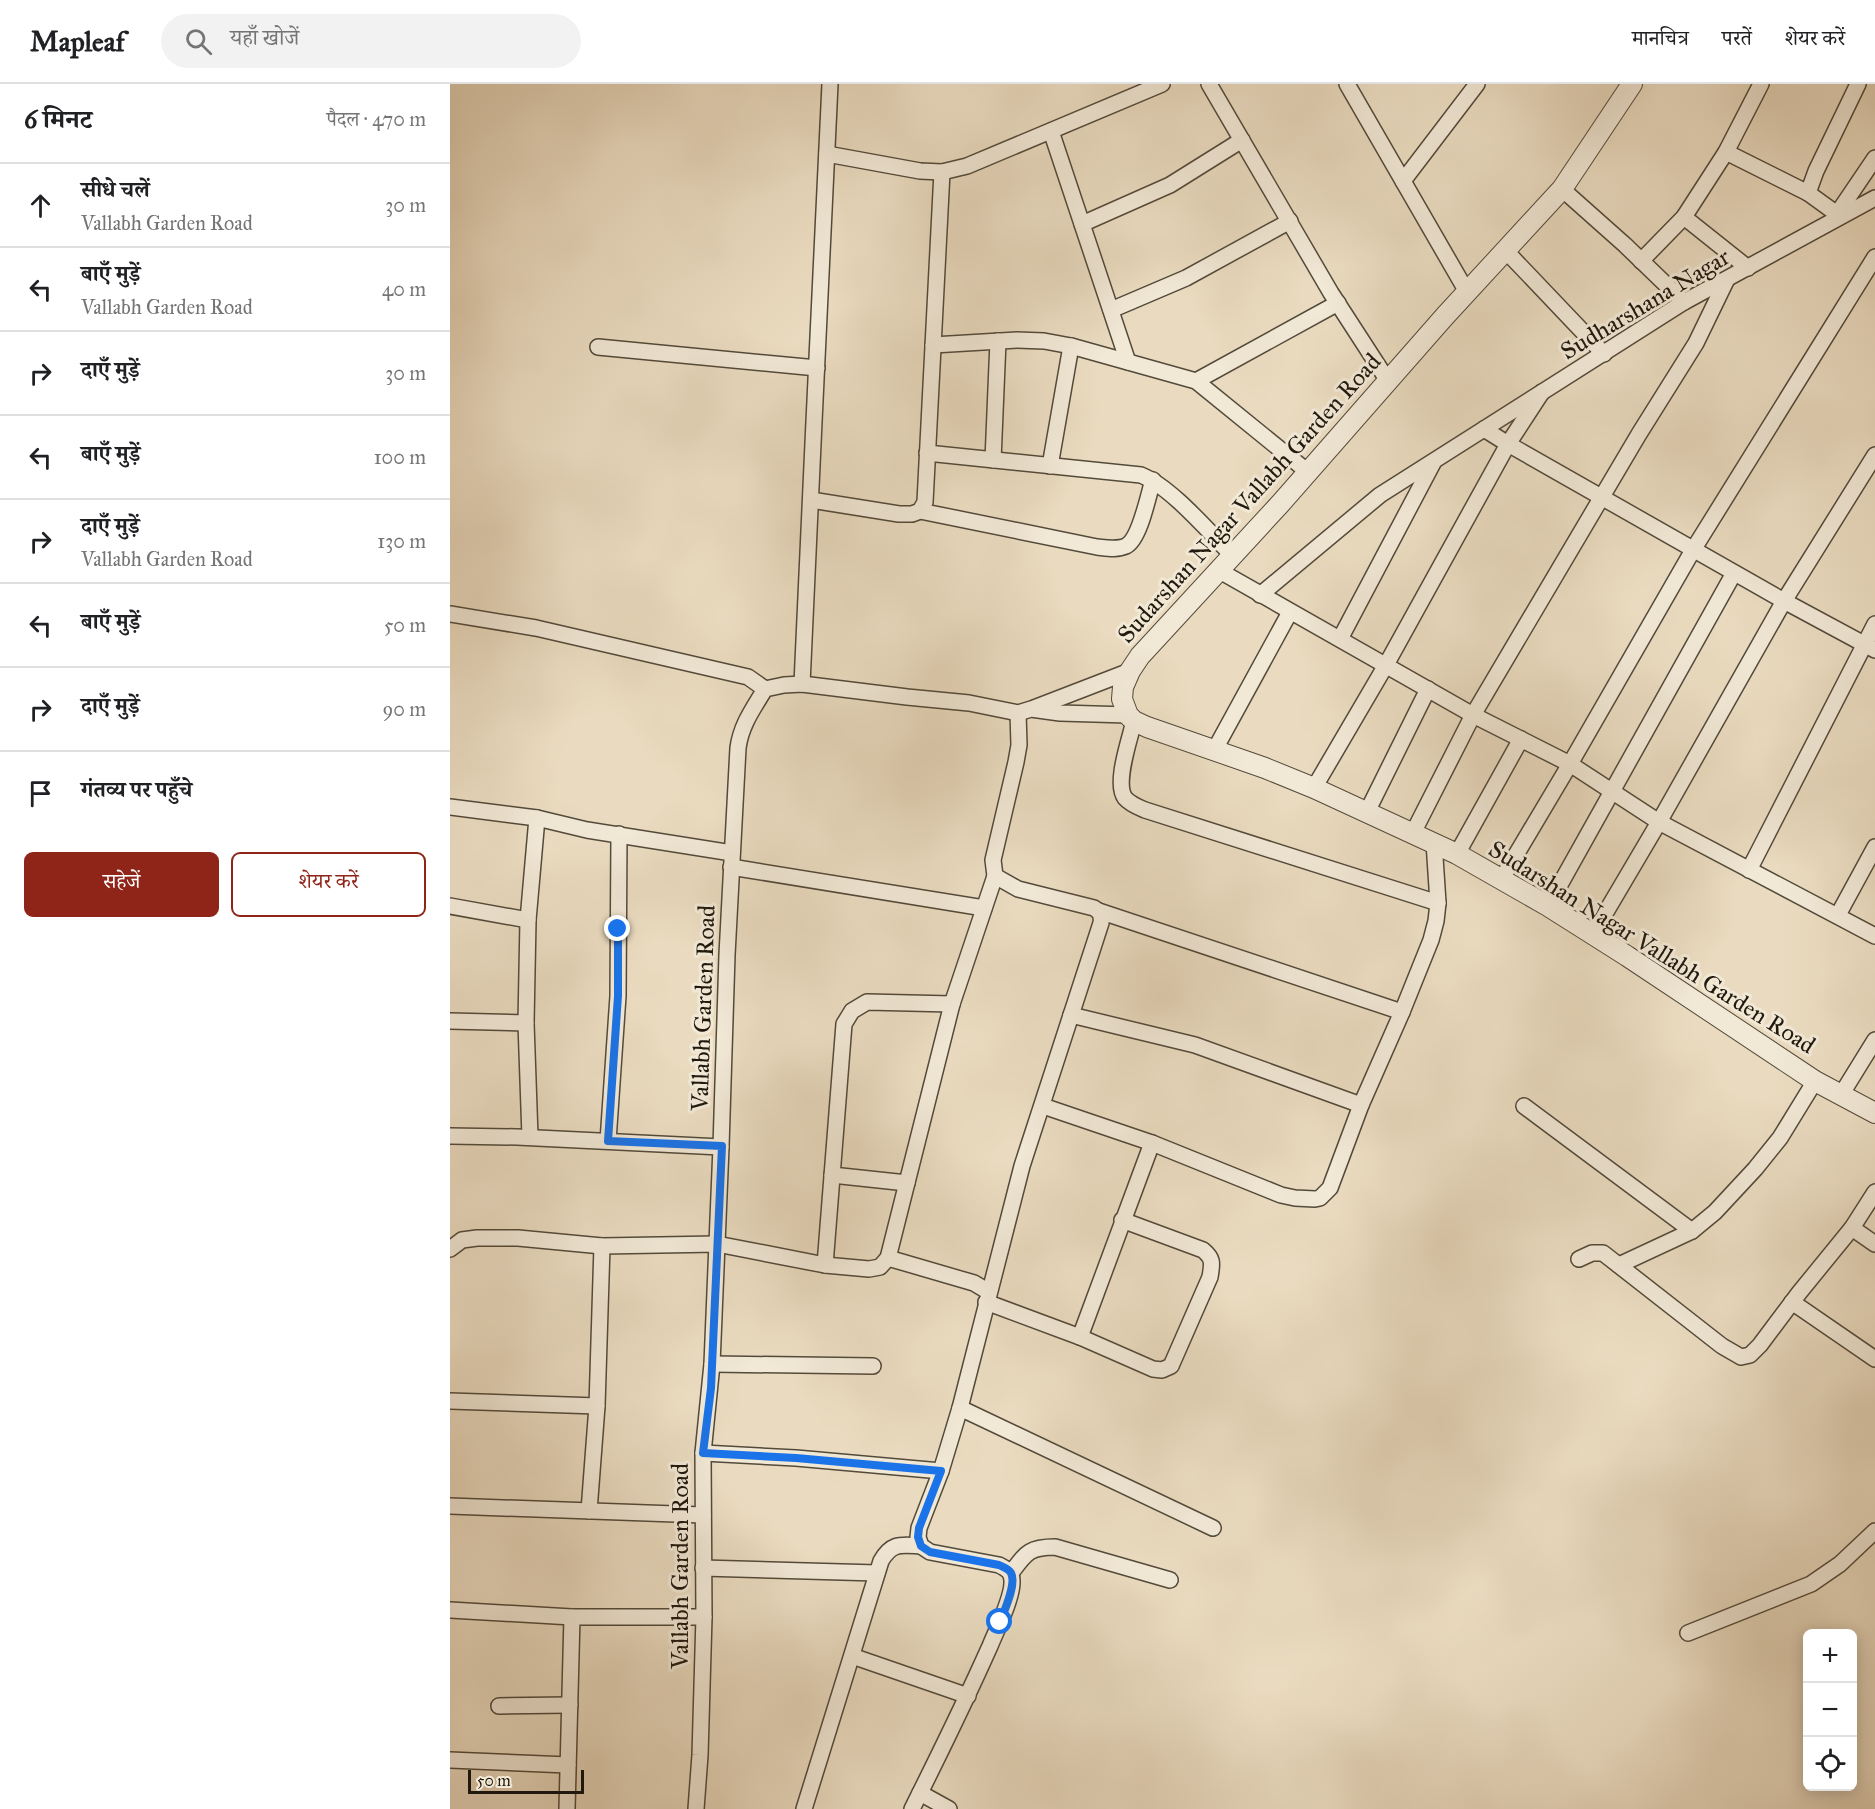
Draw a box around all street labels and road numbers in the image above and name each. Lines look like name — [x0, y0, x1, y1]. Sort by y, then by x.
street label: Sudharshana Nagar — [1555, 242, 1735, 366]
street label: Sudarshan Nagar Vallabh Garden Road — [1111, 347, 1387, 649]
street label: Sudarshan Nagar Vallabh Garden Road — [1483, 834, 1821, 1060]
street label: Vallabh Garden Road — [684, 905, 722, 1112]
street label: Vallabh Garden Road — [665, 1463, 695, 1670]

